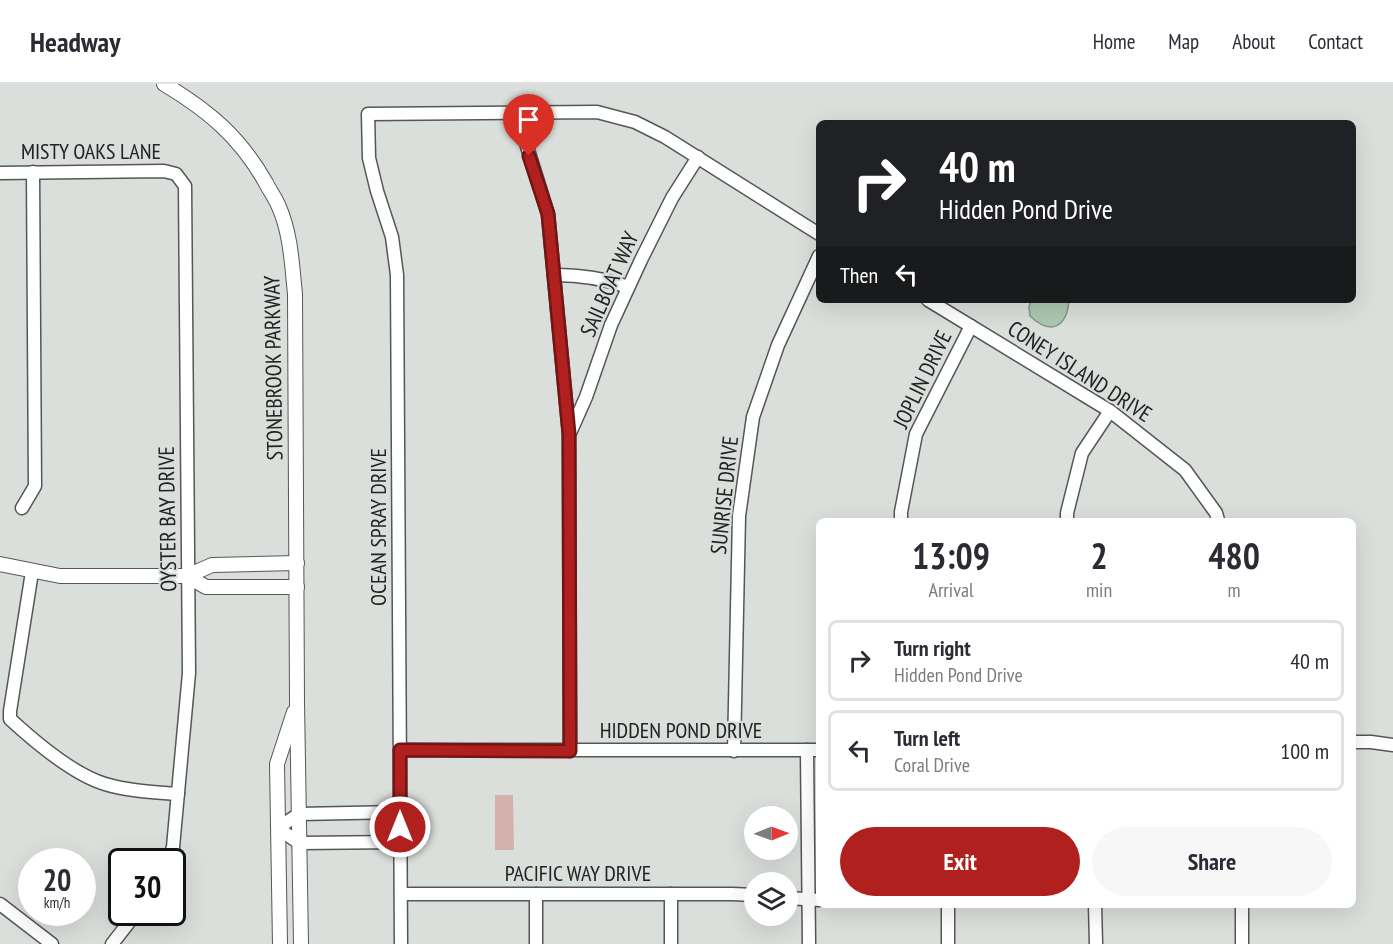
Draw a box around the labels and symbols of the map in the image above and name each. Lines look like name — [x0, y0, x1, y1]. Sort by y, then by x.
pin — [503, 94, 554, 156]
street label: MISTY OAKS LANE — [21, 137, 161, 165]
street label: SAILBOAT WAY — [573, 227, 645, 341]
street label: STONEBROOK PARKWAY — [257, 275, 289, 461]
street label: CONEY ISLAND DRIVE — [1003, 314, 1157, 428]
street label: JOPLIN DRIVE — [886, 326, 958, 433]
street label: SUNRISE DRIVE — [704, 434, 744, 556]
street label: OYSTER BAY DRIVE — [152, 446, 182, 592]
street label: OCEAN SPRAY DRIVE — [364, 448, 392, 606]
street label: HIDDEN POND DRIVE — [600, 716, 762, 744]
position arrow — [368, 795, 432, 859]
north arrow — [744, 806, 798, 860]
speed limit sign: 30 — [108, 848, 186, 926]
street label: PACIFIC WAY DRIVE — [505, 859, 651, 887]

